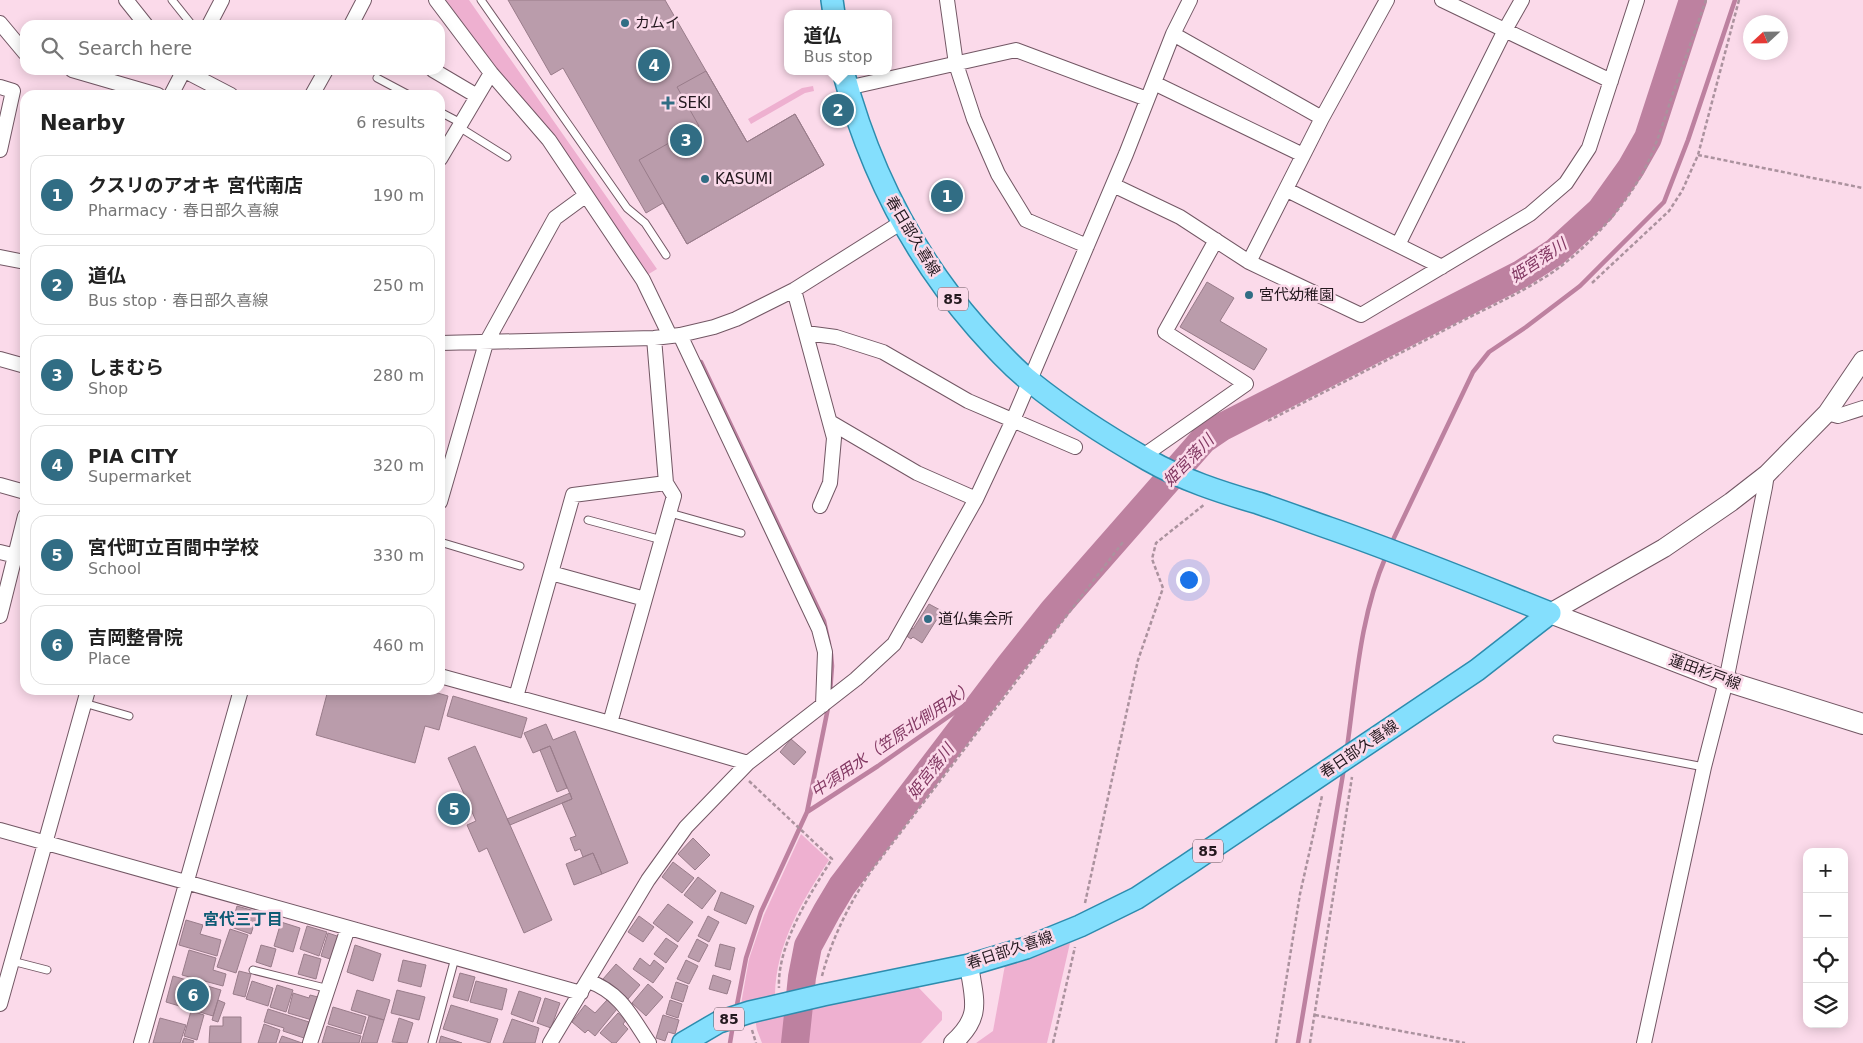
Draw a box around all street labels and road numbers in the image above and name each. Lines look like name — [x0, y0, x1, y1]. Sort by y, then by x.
street label: 春日部久喜線 — [882, 193, 944, 279]
road number: 85 — [938, 288, 968, 310]
street label: 蓮田杉戸線 — [1667, 651, 1743, 693]
street label: 春日部久喜線 — [1317, 716, 1401, 782]
road number: 85 — [1193, 839, 1223, 862]
street label: 春日部久喜線 — [964, 928, 1056, 972]
road number: 85 — [714, 1008, 744, 1030]

